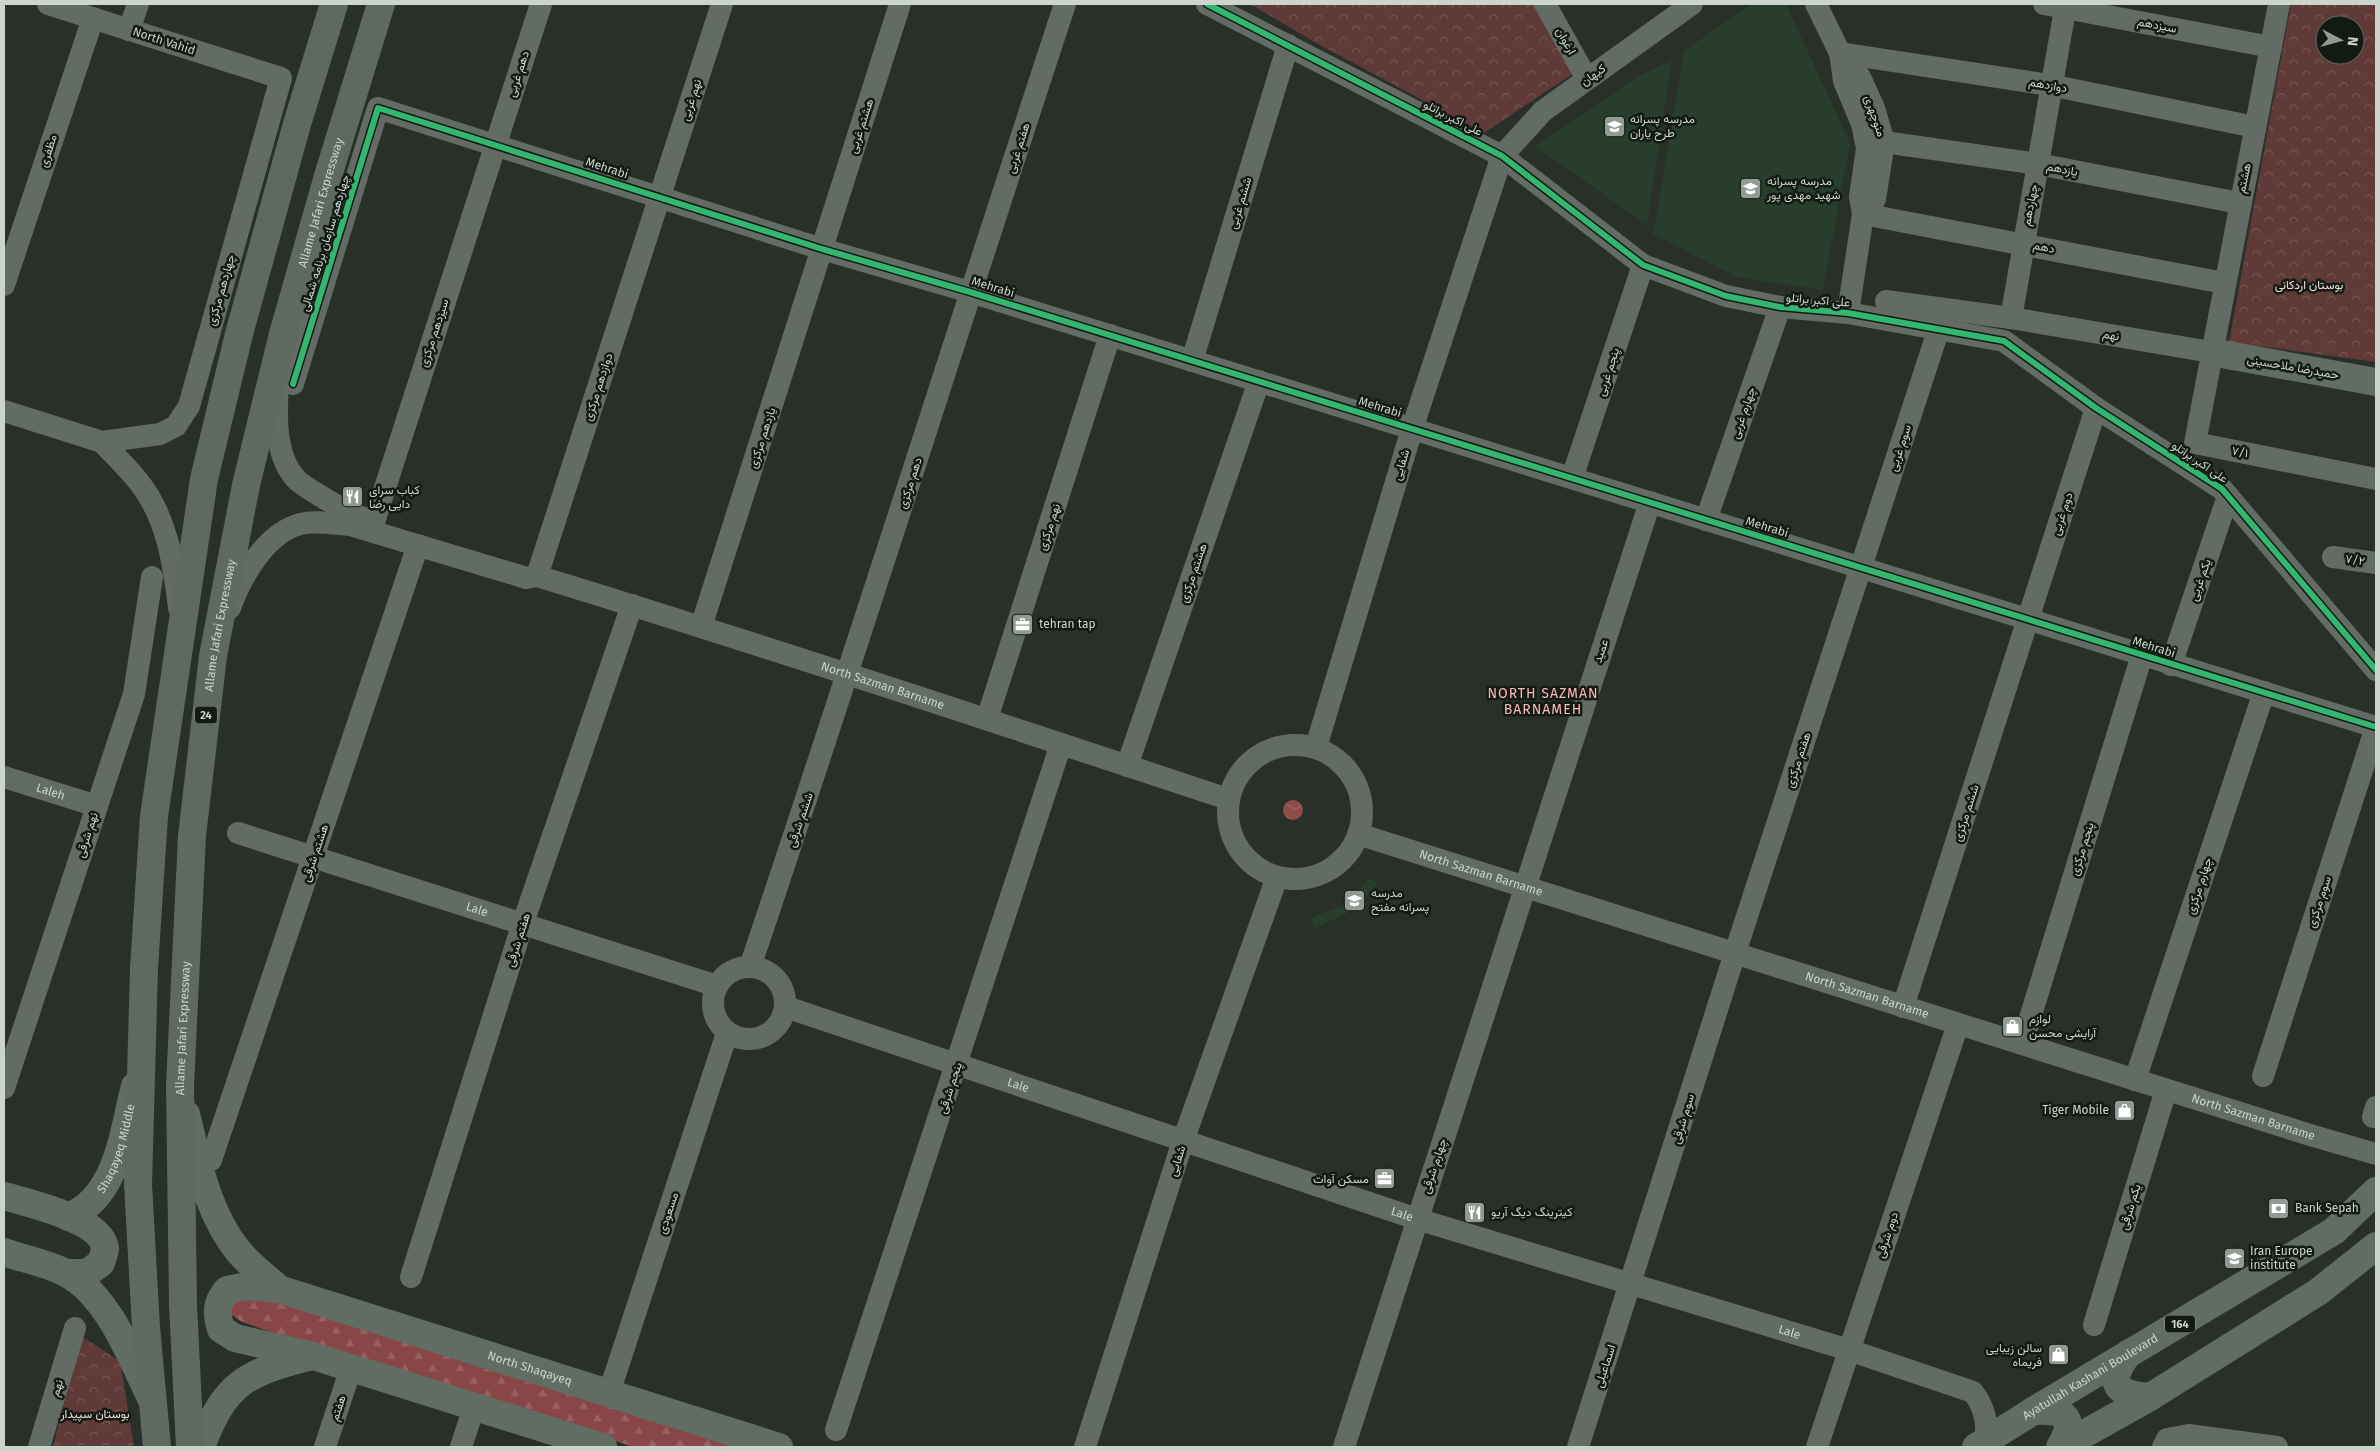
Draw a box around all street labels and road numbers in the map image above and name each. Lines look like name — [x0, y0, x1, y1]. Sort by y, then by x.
street label: سیزدهم — [2136, 14, 2178, 37]
street label: North Vahid — [131, 24, 197, 58]
street label: ارغوان — [1552, 25, 1579, 57]
street label: دهم غربی — [504, 49, 533, 99]
street label: کیهان — [1578, 61, 1609, 90]
street label: دوازدهم — [2028, 75, 2069, 96]
street label: نهم غربی — [678, 77, 705, 123]
street label: منوچهری — [1860, 93, 1889, 139]
street label: هشتم غربی — [846, 97, 877, 155]
street label: علی اکبر براتلو — [1421, 97, 1485, 140]
street label: هفتم غربی — [1003, 121, 1034, 175]
street label: مظفری — [36, 133, 61, 169]
street label: Allame Jafari Expressway — [295, 136, 346, 269]
street label: Mehrabi — [584, 155, 630, 181]
street label: یازدهم — [2045, 159, 2079, 180]
street label: هشتم — [2234, 162, 2255, 195]
street label: چهاردهم سازمان برنامه شمالی — [298, 173, 353, 313]
street label: ششم غربی — [1225, 175, 1255, 231]
street label: چهاردهم — [2019, 183, 2042, 227]
street label: دهم — [2032, 238, 2056, 257]
street label: چهاردهم مرکزی — [204, 253, 239, 328]
street label: Mehrabi — [970, 274, 1016, 300]
street label: علی اکبر براتلو — [1785, 290, 1851, 311]
street label: سیزدهم مرکزی — [416, 297, 453, 369]
street label: نهم — [2101, 327, 2121, 344]
street label: پنجم غربی — [1594, 346, 1623, 398]
street label: دوازدهم مرکزی — [580, 351, 617, 423]
street label: حمیدرضا ملاحسینی — [2246, 352, 2340, 383]
street label: چهارم غربی — [1728, 385, 1759, 441]
street label: Mehrabi — [1357, 394, 1403, 420]
street label: یازدهم مرکزی — [746, 406, 779, 471]
street label: سوم غربی — [1886, 423, 1915, 473]
street label: علی اکبر براتلو — [2169, 438, 2231, 487]
street label: ۷/۱ — [2230, 444, 2250, 460]
street label: شفایی — [1390, 448, 1413, 483]
street label: دهم مرکزی — [895, 455, 926, 511]
street label: دوم غربی — [2048, 490, 2077, 538]
street label: نهم مرکزی — [1035, 502, 1064, 553]
street label: Mehrabi — [1744, 514, 1790, 540]
street label: هشتم مرکزی — [1176, 541, 1211, 605]
street label: ۷/۲ — [2344, 552, 2366, 568]
street label: یکم غربی — [2186, 557, 2215, 603]
street label: Allame Jafari Expressway — [202, 558, 239, 692]
street label: Mehrabi — [2131, 634, 2177, 660]
street label: عمید — [1591, 637, 1611, 665]
street label: North Sazman Barname — [819, 659, 946, 712]
road number: 24 — [195, 706, 217, 724]
street label: هفتم مرکزی — [1782, 730, 1815, 790]
street label: Laleh — [35, 781, 67, 803]
street label: ششم مرکزی — [1950, 783, 1983, 843]
street label: ششم شرقی — [784, 791, 817, 850]
street label: نهم شرقی — [73, 811, 102, 860]
street label: پنجم مرکزی — [2067, 820, 2098, 878]
street label: هشتم شرقی — [299, 822, 332, 884]
street label: North Sazman Barname — [1418, 847, 1544, 899]
street label: چهارم مرکزی — [2183, 856, 2216, 917]
street label: سوم مرکزی — [2304, 874, 2335, 930]
street label: Lale — [464, 899, 490, 919]
street label: هفتم شرقی — [503, 911, 534, 969]
street label: Allame Jafari Expressway — [173, 961, 193, 1095]
street label: North Sazman Barname — [1804, 969, 1931, 1021]
street label: پنجم شرقی — [935, 1060, 966, 1116]
street label: Lale — [1005, 1075, 1031, 1095]
street label: North Sazman Barname — [2190, 1091, 2317, 1143]
street label: سوم شرقی — [1669, 1092, 1698, 1146]
street label: Shaqayeq Middle — [94, 1103, 138, 1196]
street label: چهارم شرقی — [1419, 1137, 1450, 1196]
street label: شفایی — [1165, 1144, 1190, 1179]
street label: یکم شرقی — [2116, 1182, 2145, 1232]
street label: مسعودی — [655, 1190, 682, 1236]
street label: Lale — [1389, 1204, 1415, 1224]
street label: دوم شرقی — [1873, 1210, 1902, 1260]
road number: 164 — [2165, 1316, 2195, 1332]
street label: Lale — [1777, 1322, 1802, 1342]
street label: Ayatullah Kashani Boulevard — [2020, 1331, 2160, 1423]
street label: اسماعیلی — [1591, 1343, 1619, 1390]
street label: North Shaqayeq — [486, 1348, 574, 1388]
street label: نهم — [48, 1378, 67, 1398]
street label: هفتم — [327, 1393, 350, 1423]

